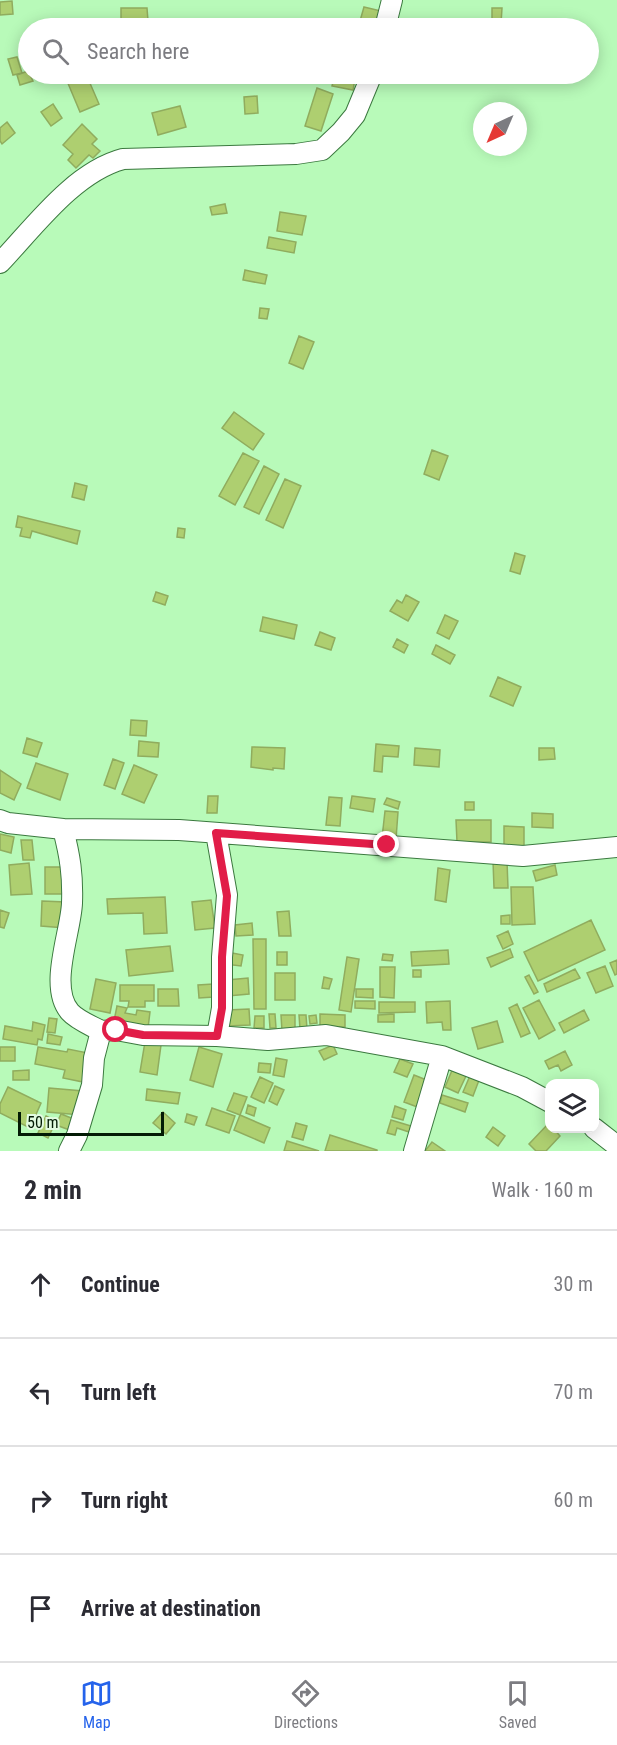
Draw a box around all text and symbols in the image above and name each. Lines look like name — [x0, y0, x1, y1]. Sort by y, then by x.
search box — [18, 18, 599, 84]
icon: search — [39, 35, 72, 68]
text: Search here — [87, 39, 189, 64]
north arrow — [473, 102, 527, 156]
route end — [373, 831, 399, 857]
route start — [102, 1016, 128, 1042]
map controls — [545, 1079, 599, 1133]
button: layers — [545, 1079, 599, 1133]
scale bar — [18, 1109, 164, 1136]
text: 50 m — [27, 1113, 59, 1132]
text: 2 min — [24, 1175, 82, 1205]
text: Walk · 160 m — [492, 1178, 593, 1202]
icon: ahead — [24, 1268, 57, 1301]
text: Continue — [81, 1272, 160, 1297]
text: 30 m — [554, 1272, 593, 1296]
icon: left — [24, 1376, 57, 1409]
text: Turn left — [81, 1380, 156, 1405]
text: 70 m — [554, 1380, 593, 1404]
icon: right — [24, 1484, 57, 1517]
text: Turn right — [81, 1488, 168, 1513]
text: 60 m — [554, 1488, 593, 1512]
icon: arrive — [24, 1592, 57, 1625]
text: Arrive at destination — [81, 1596, 261, 1621]
tab: Map — [80, 1677, 113, 1732]
tab: Directions — [274, 1677, 338, 1732]
tab: Saved — [499, 1677, 537, 1732]

